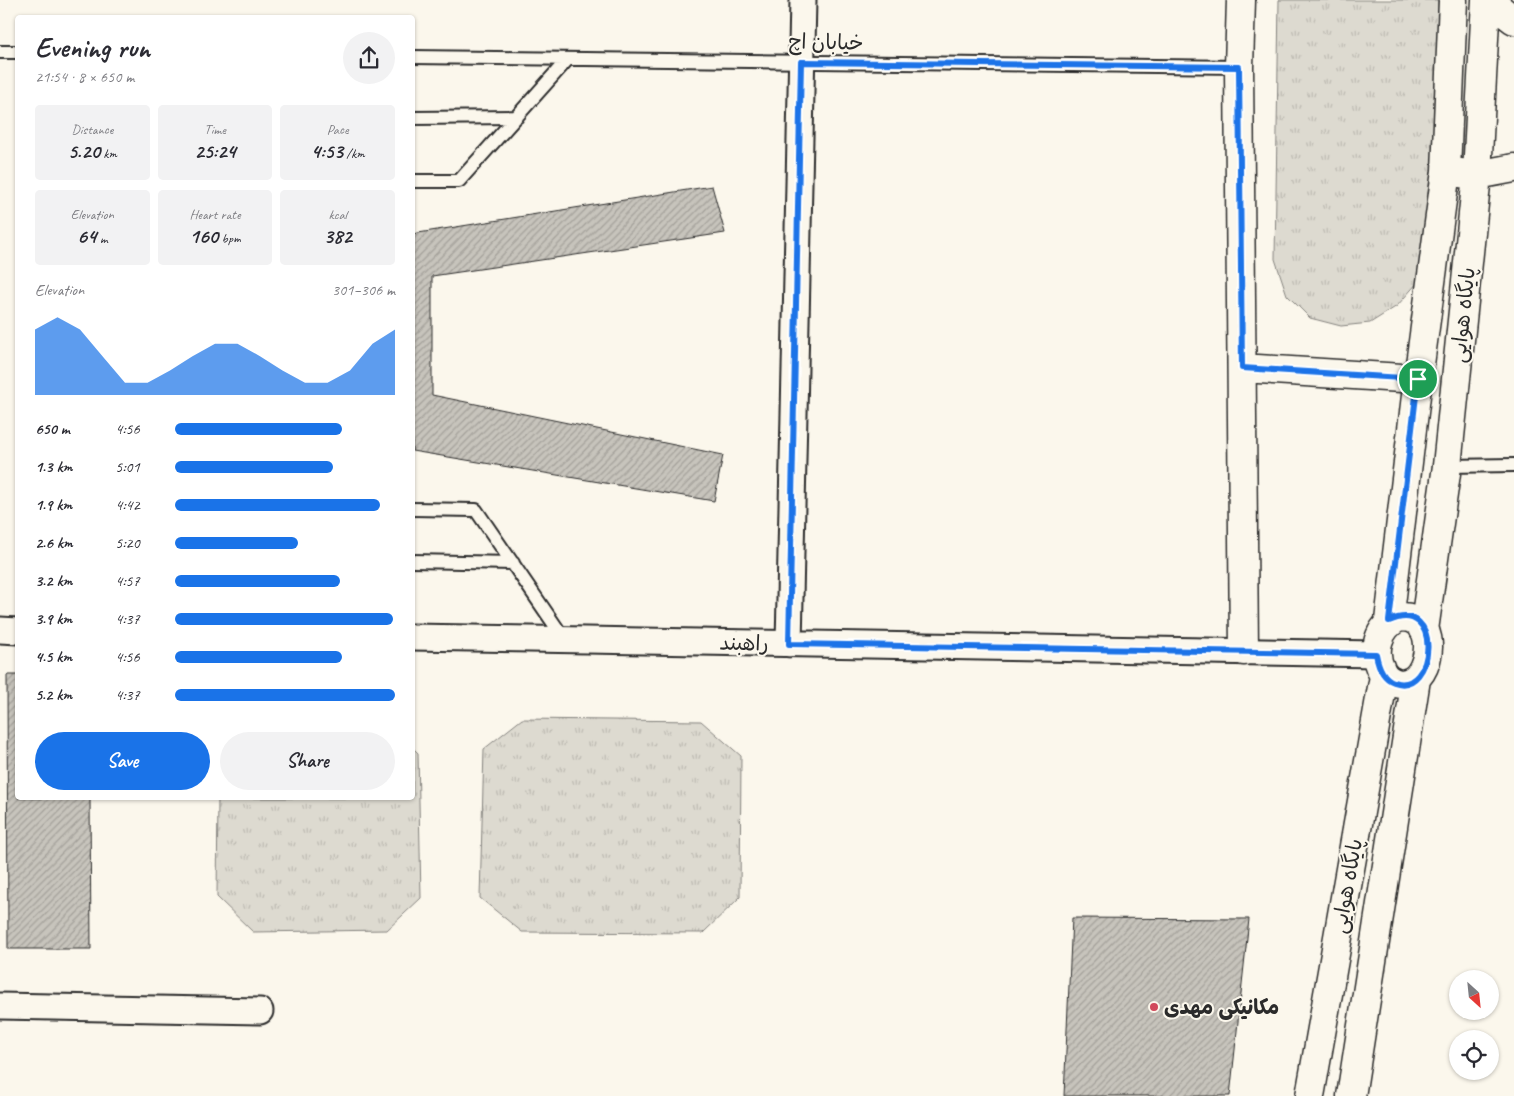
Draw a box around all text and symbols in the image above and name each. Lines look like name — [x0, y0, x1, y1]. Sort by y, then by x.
street label: خیابان اچ — [788, 28, 864, 57]
text: Evening run — [35, 30, 150, 65]
button: share — [343, 32, 395, 84]
text: 21:54 · 8 × 650 m — [35, 67, 134, 87]
text: Distance — [71, 121, 113, 138]
text: Time — [204, 121, 226, 138]
text: Pace — [327, 121, 348, 138]
text: 5.20 — [68, 138, 100, 164]
text: 25:24 — [194, 138, 236, 164]
text: 4:53 — [311, 138, 343, 164]
text: km — [100, 145, 117, 162]
text: /km — [343, 145, 365, 162]
text: Elevation — [71, 206, 114, 223]
text: Heart rate — [189, 206, 241, 223]
text: kcal — [328, 206, 347, 223]
text: 64 — [77, 223, 96, 249]
text: 160 — [189, 223, 218, 249]
text: 382 — [323, 223, 352, 249]
text: m — [96, 230, 108, 247]
text: bpm — [218, 230, 241, 247]
street label: پایگاه هوایی — [1445, 266, 1482, 364]
text: Elevation — [35, 280, 84, 300]
text: 301–306 m — [332, 280, 395, 300]
pin — [1397, 358, 1439, 400]
icon: arrive — [1404, 365, 1432, 393]
text: 650 m — [35, 419, 70, 439]
text: 4:56 — [115, 419, 140, 439]
text: 1.3 km — [35, 457, 72, 477]
text: 5:01 — [115, 457, 140, 477]
text: 1.9 km — [35, 495, 72, 515]
text: 4:42 — [115, 495, 140, 515]
text: 2.6 km — [35, 533, 73, 553]
text: 5:20 — [115, 533, 140, 553]
text: 3.2 km — [35, 571, 72, 591]
text: 4:57 — [115, 571, 140, 591]
text: 3.9 km — [35, 609, 72, 629]
text: 4:37 — [115, 609, 140, 629]
street label: راهبند — [719, 630, 769, 656]
text: 4.5 km — [35, 647, 72, 667]
text: 4:56 — [115, 647, 140, 667]
text: 5.2 km — [35, 685, 72, 705]
text: 4:37 — [115, 685, 140, 705]
button: Save — [35, 732, 210, 790]
button: Share — [220, 732, 395, 790]
street label: پایگاه هوایی — [1326, 837, 1369, 936]
north arrow — [1449, 970, 1499, 1020]
map controls — [1449, 970, 1499, 1080]
place label: مکانیکی مهدی — [1164, 994, 1279, 1020]
marker: مکانیکی مهدی — [1148, 1001, 1160, 1013]
button: locate — [1449, 1030, 1499, 1080]

